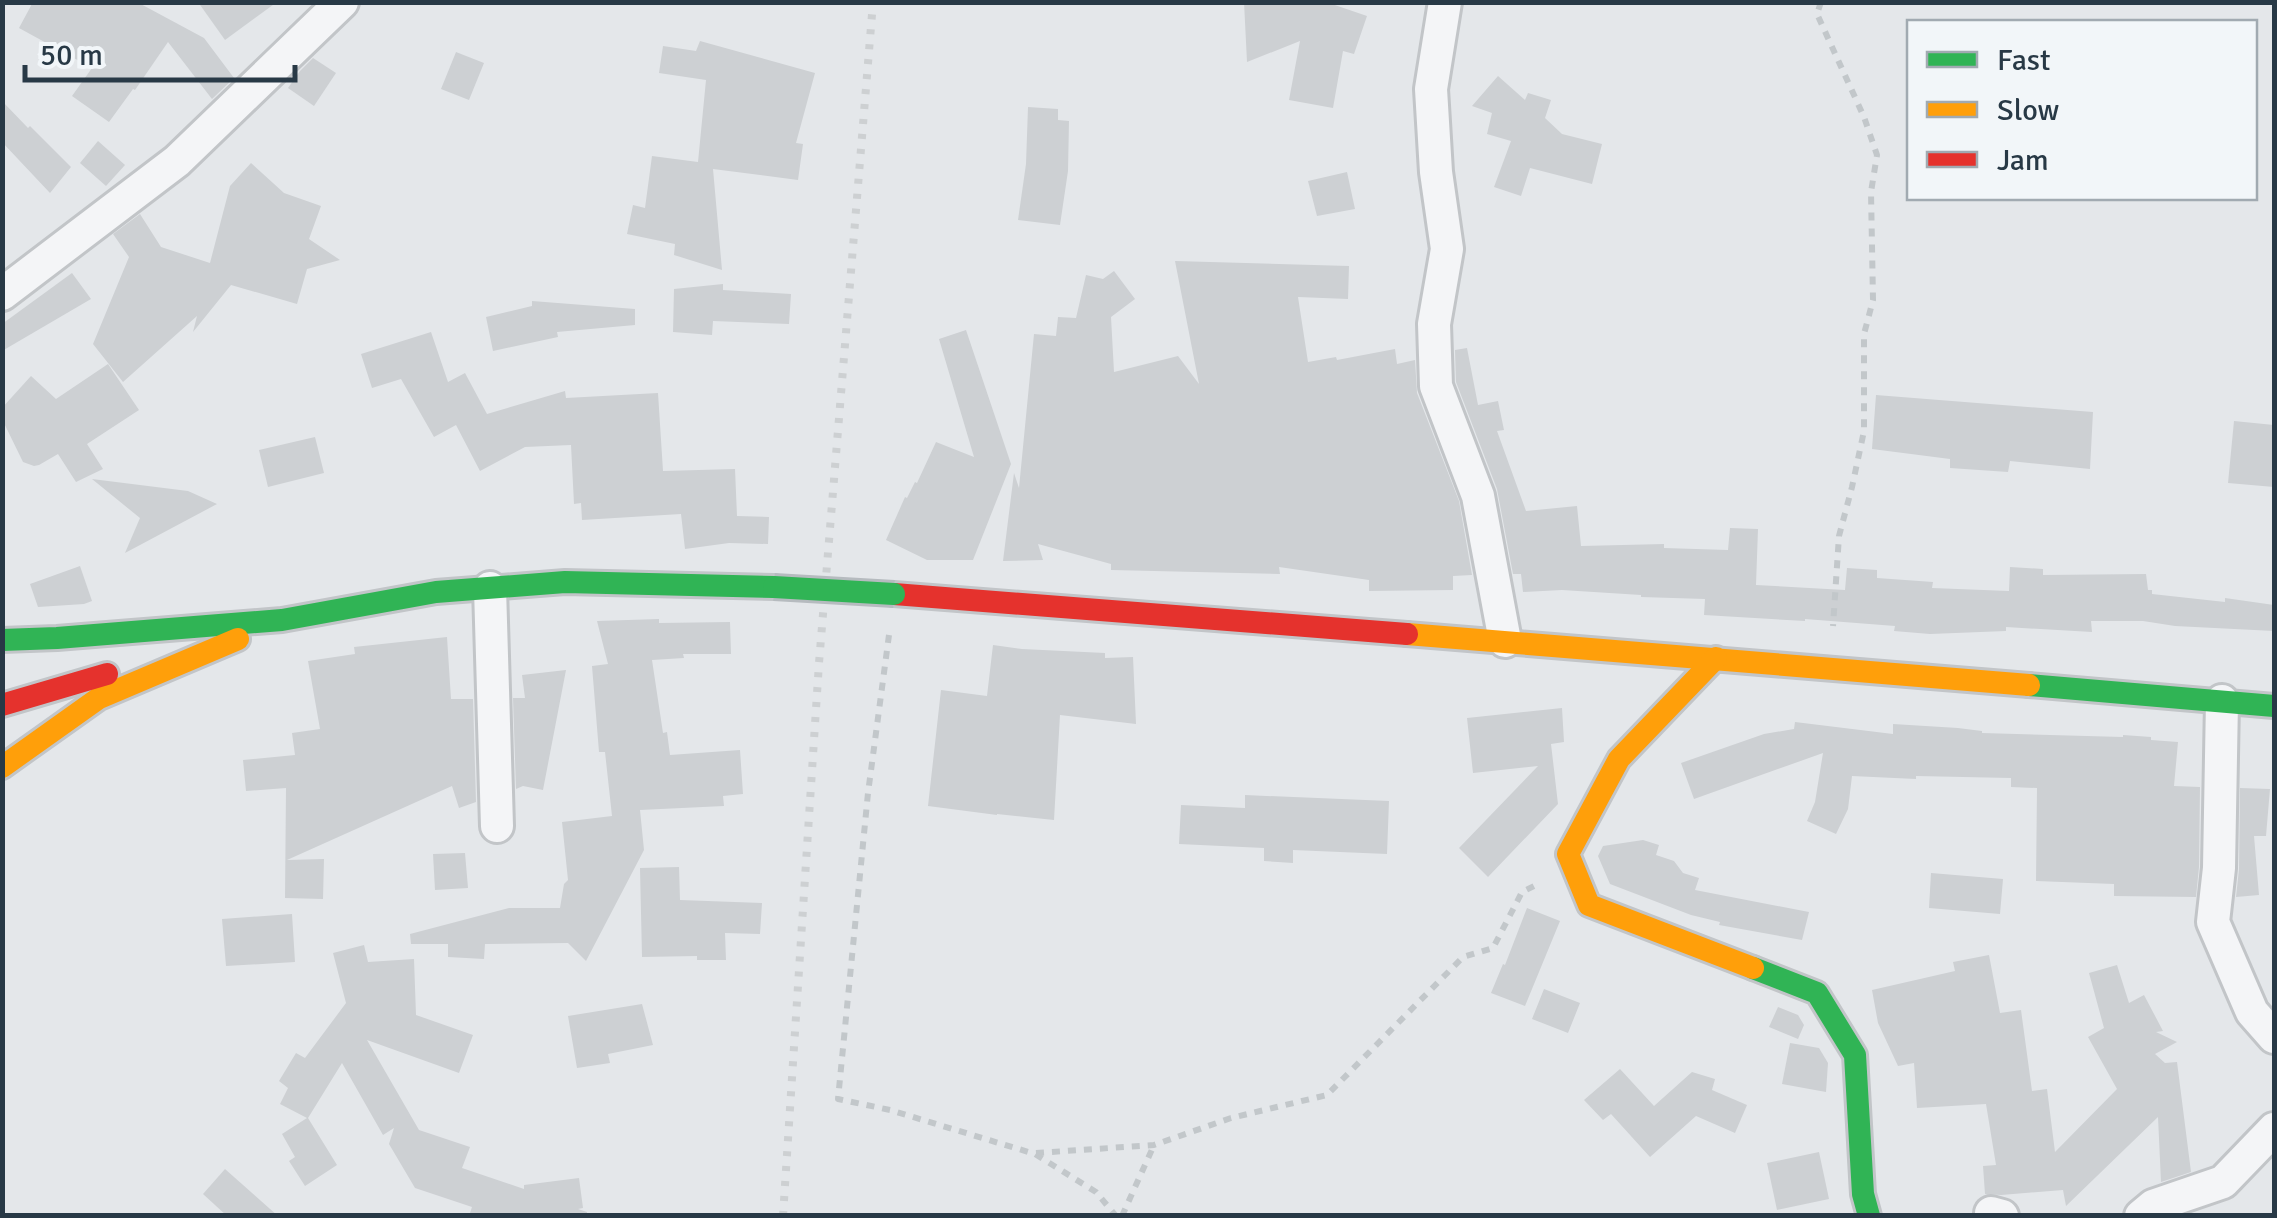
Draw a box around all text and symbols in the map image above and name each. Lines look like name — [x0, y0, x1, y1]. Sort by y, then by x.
scale bar — [25, 20, 295, 82]
legend — [1907, 20, 2257, 200]
text: 50 m — [40, 37, 103, 74]
text: Fast — [1997, 42, 2050, 79]
text: Slow — [1997, 92, 2059, 129]
text: Jam — [1997, 142, 2049, 179]

